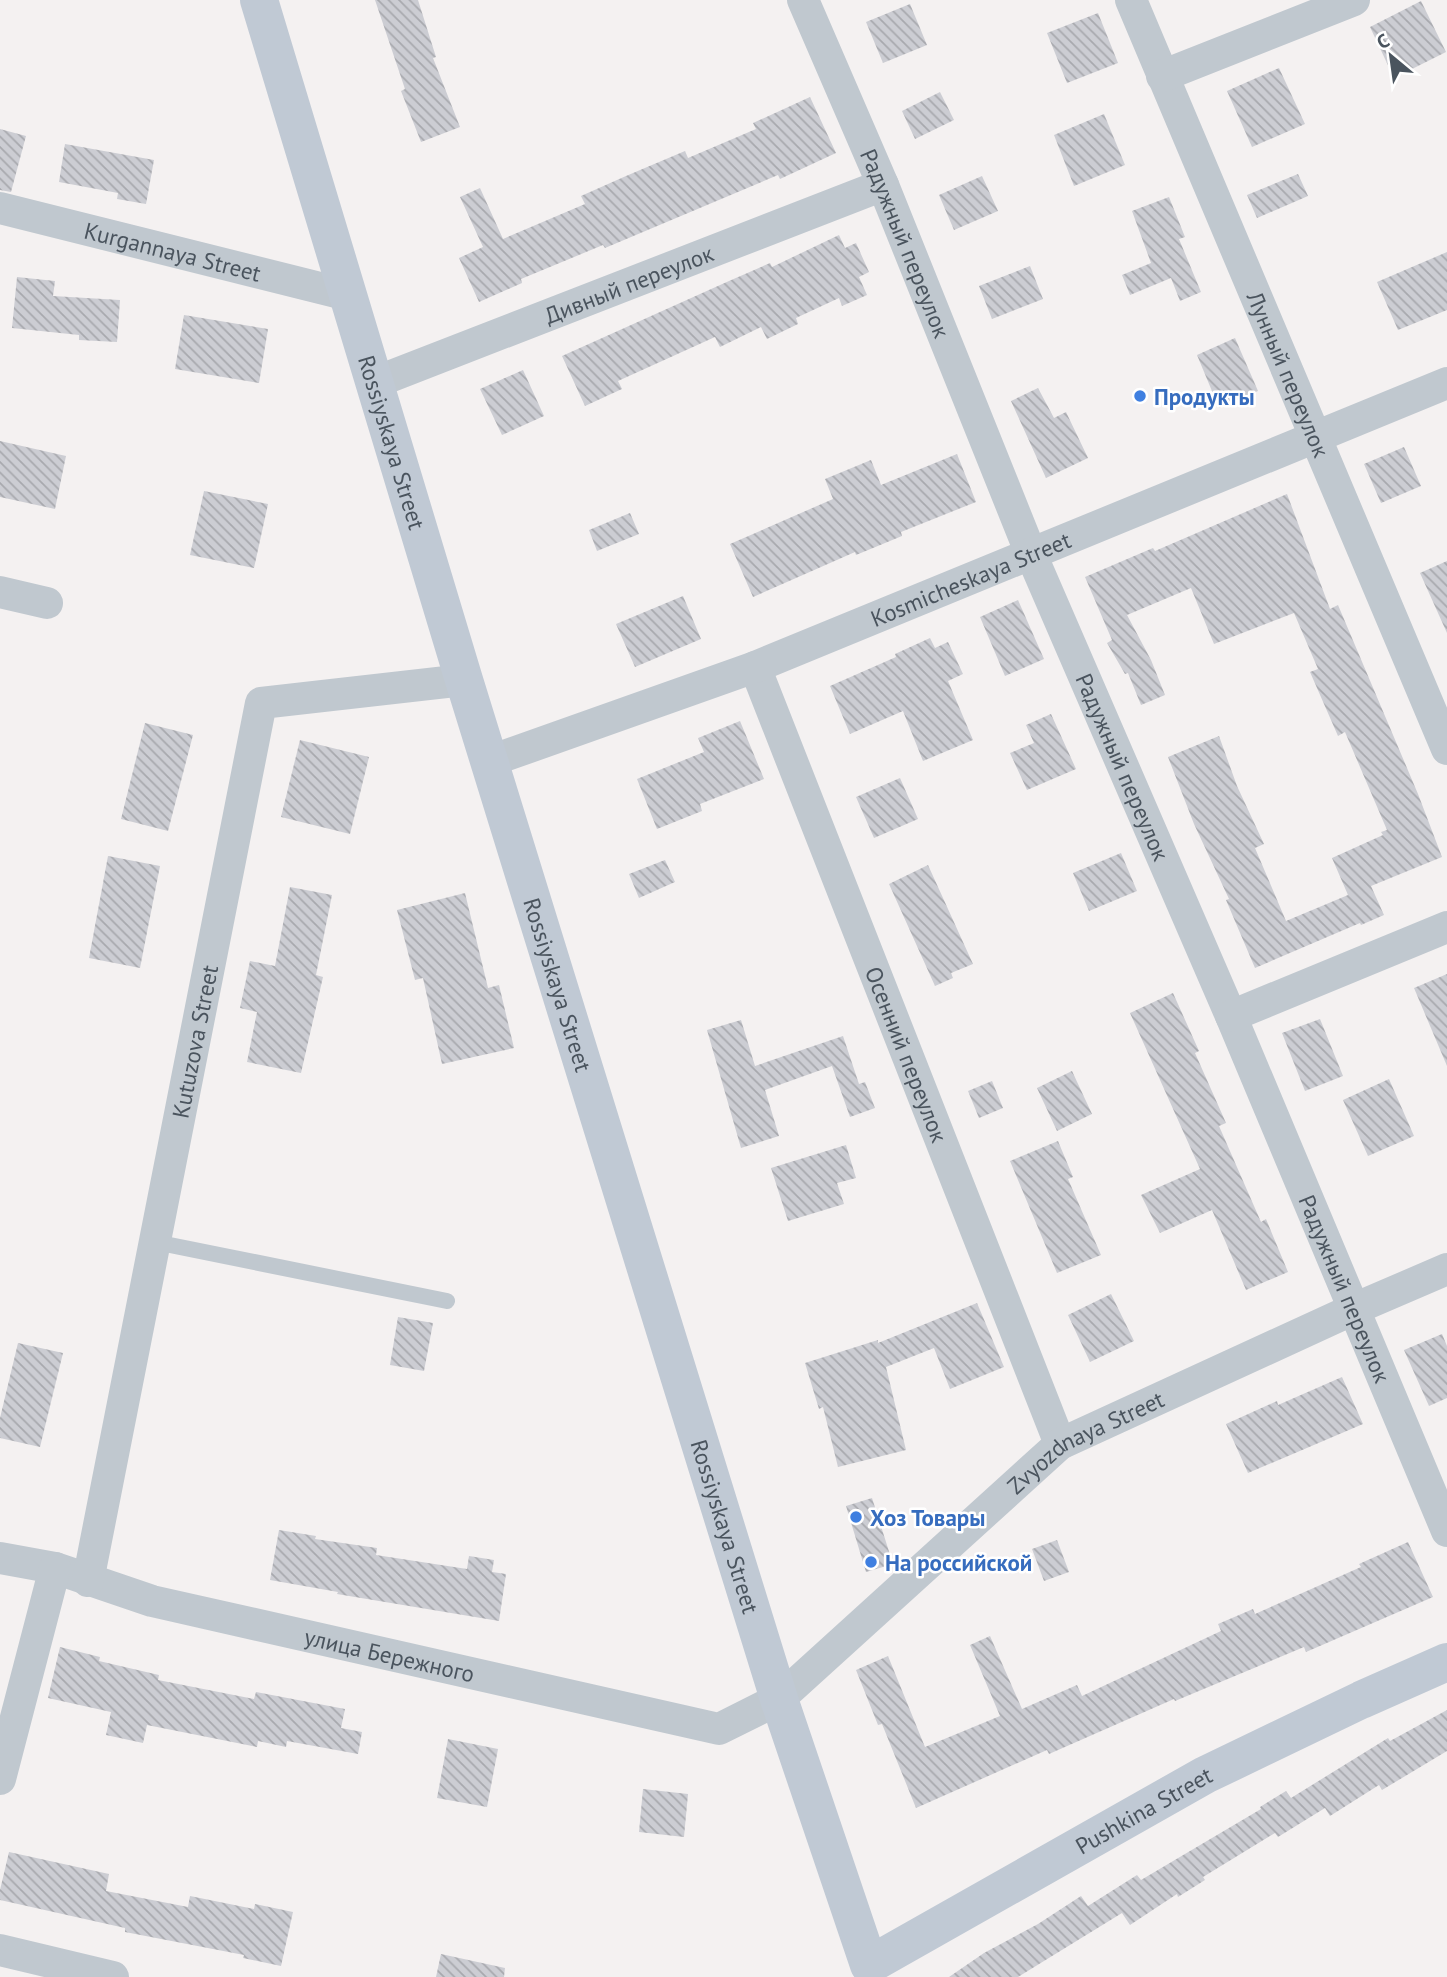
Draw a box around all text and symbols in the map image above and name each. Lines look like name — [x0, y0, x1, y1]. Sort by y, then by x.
north arrow — [1356, 21, 1426, 91]
text: С — [1372, 28, 1394, 54]
street label: Радужный переулок — [855, 144, 957, 342]
street label: Kurgannaya Street — [81, 215, 264, 287]
street label: Дивный переулок — [540, 238, 717, 330]
street label: Лунный переулок — [1241, 286, 1337, 461]
street label: Rossiyskaya Street — [352, 352, 432, 533]
place label: Продукты — [1154, 382, 1255, 411]
marker: Продукты — [1132, 388, 1148, 404]
street label: Kosmicheskaya Street — [866, 525, 1075, 633]
street label: Радужный переулок — [1070, 669, 1176, 865]
street label: Rossiyskaya Street — [518, 894, 599, 1075]
street label: Kutuzova Street — [165, 962, 224, 1120]
street label: Осенний переулок — [859, 962, 955, 1146]
street label: Радужный переулок — [1293, 1190, 1398, 1387]
street label: Zvyozdnaya Street — [1001, 1384, 1168, 1500]
street label: Rossiyskaya Street — [685, 1436, 766, 1617]
place label: Хоз Товары — [870, 1503, 985, 1532]
marker: Хоз Товары — [848, 1509, 864, 1525]
place label: На российской — [885, 1548, 1032, 1577]
marker: На российской — [863, 1554, 879, 1570]
street label: улица Бережного — [302, 1621, 477, 1688]
street label: Pushkina Street — [1070, 1759, 1217, 1860]

